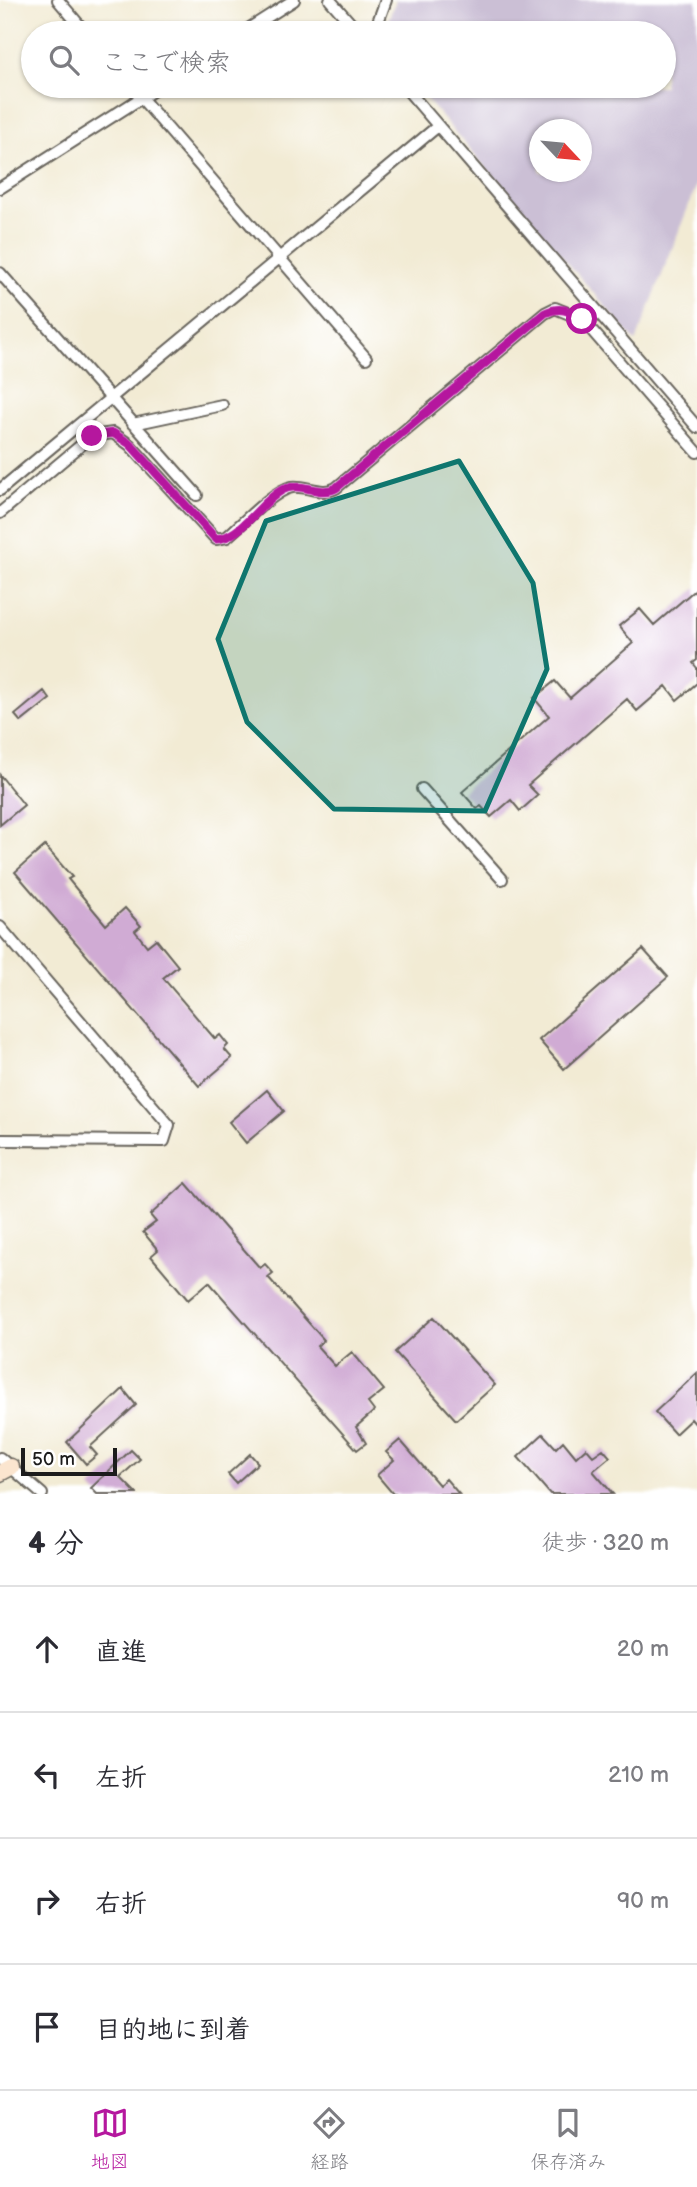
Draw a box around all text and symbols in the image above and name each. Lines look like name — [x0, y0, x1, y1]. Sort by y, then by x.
search box — [21, 21, 676, 98]
icon: search — [45, 41, 83, 79]
text: ここで検索 — [101, 48, 231, 79]
north arrow — [529, 119, 592, 182]
route start — [566, 303, 597, 334]
route end — [76, 420, 107, 451]
scale bar — [21, 1445, 117, 1477]
text: 50 m — [32, 1448, 75, 1471]
text: 4 分 — [28, 1526, 84, 1562]
text: 徒歩 · 320 m — [542, 1529, 669, 1557]
icon: ahead — [28, 1630, 66, 1668]
text: 20 m — [617, 1635, 669, 1663]
text: 直進 — [95, 1637, 147, 1668]
icon: left — [28, 1756, 66, 1794]
text: 210 m — [608, 1761, 669, 1789]
text: 左折 — [95, 1763, 147, 1794]
icon: right — [28, 1882, 66, 1920]
text: 90 m — [617, 1887, 669, 1915]
text: 右折 — [95, 1889, 147, 1920]
icon: arrive — [28, 2008, 66, 2046]
text: 目的地に到着 — [95, 2015, 251, 2046]
tab: 地図 — [91, 2104, 129, 2174]
tab: 経路 — [310, 2104, 348, 2174]
tab: 保存済み — [530, 2104, 606, 2174]

